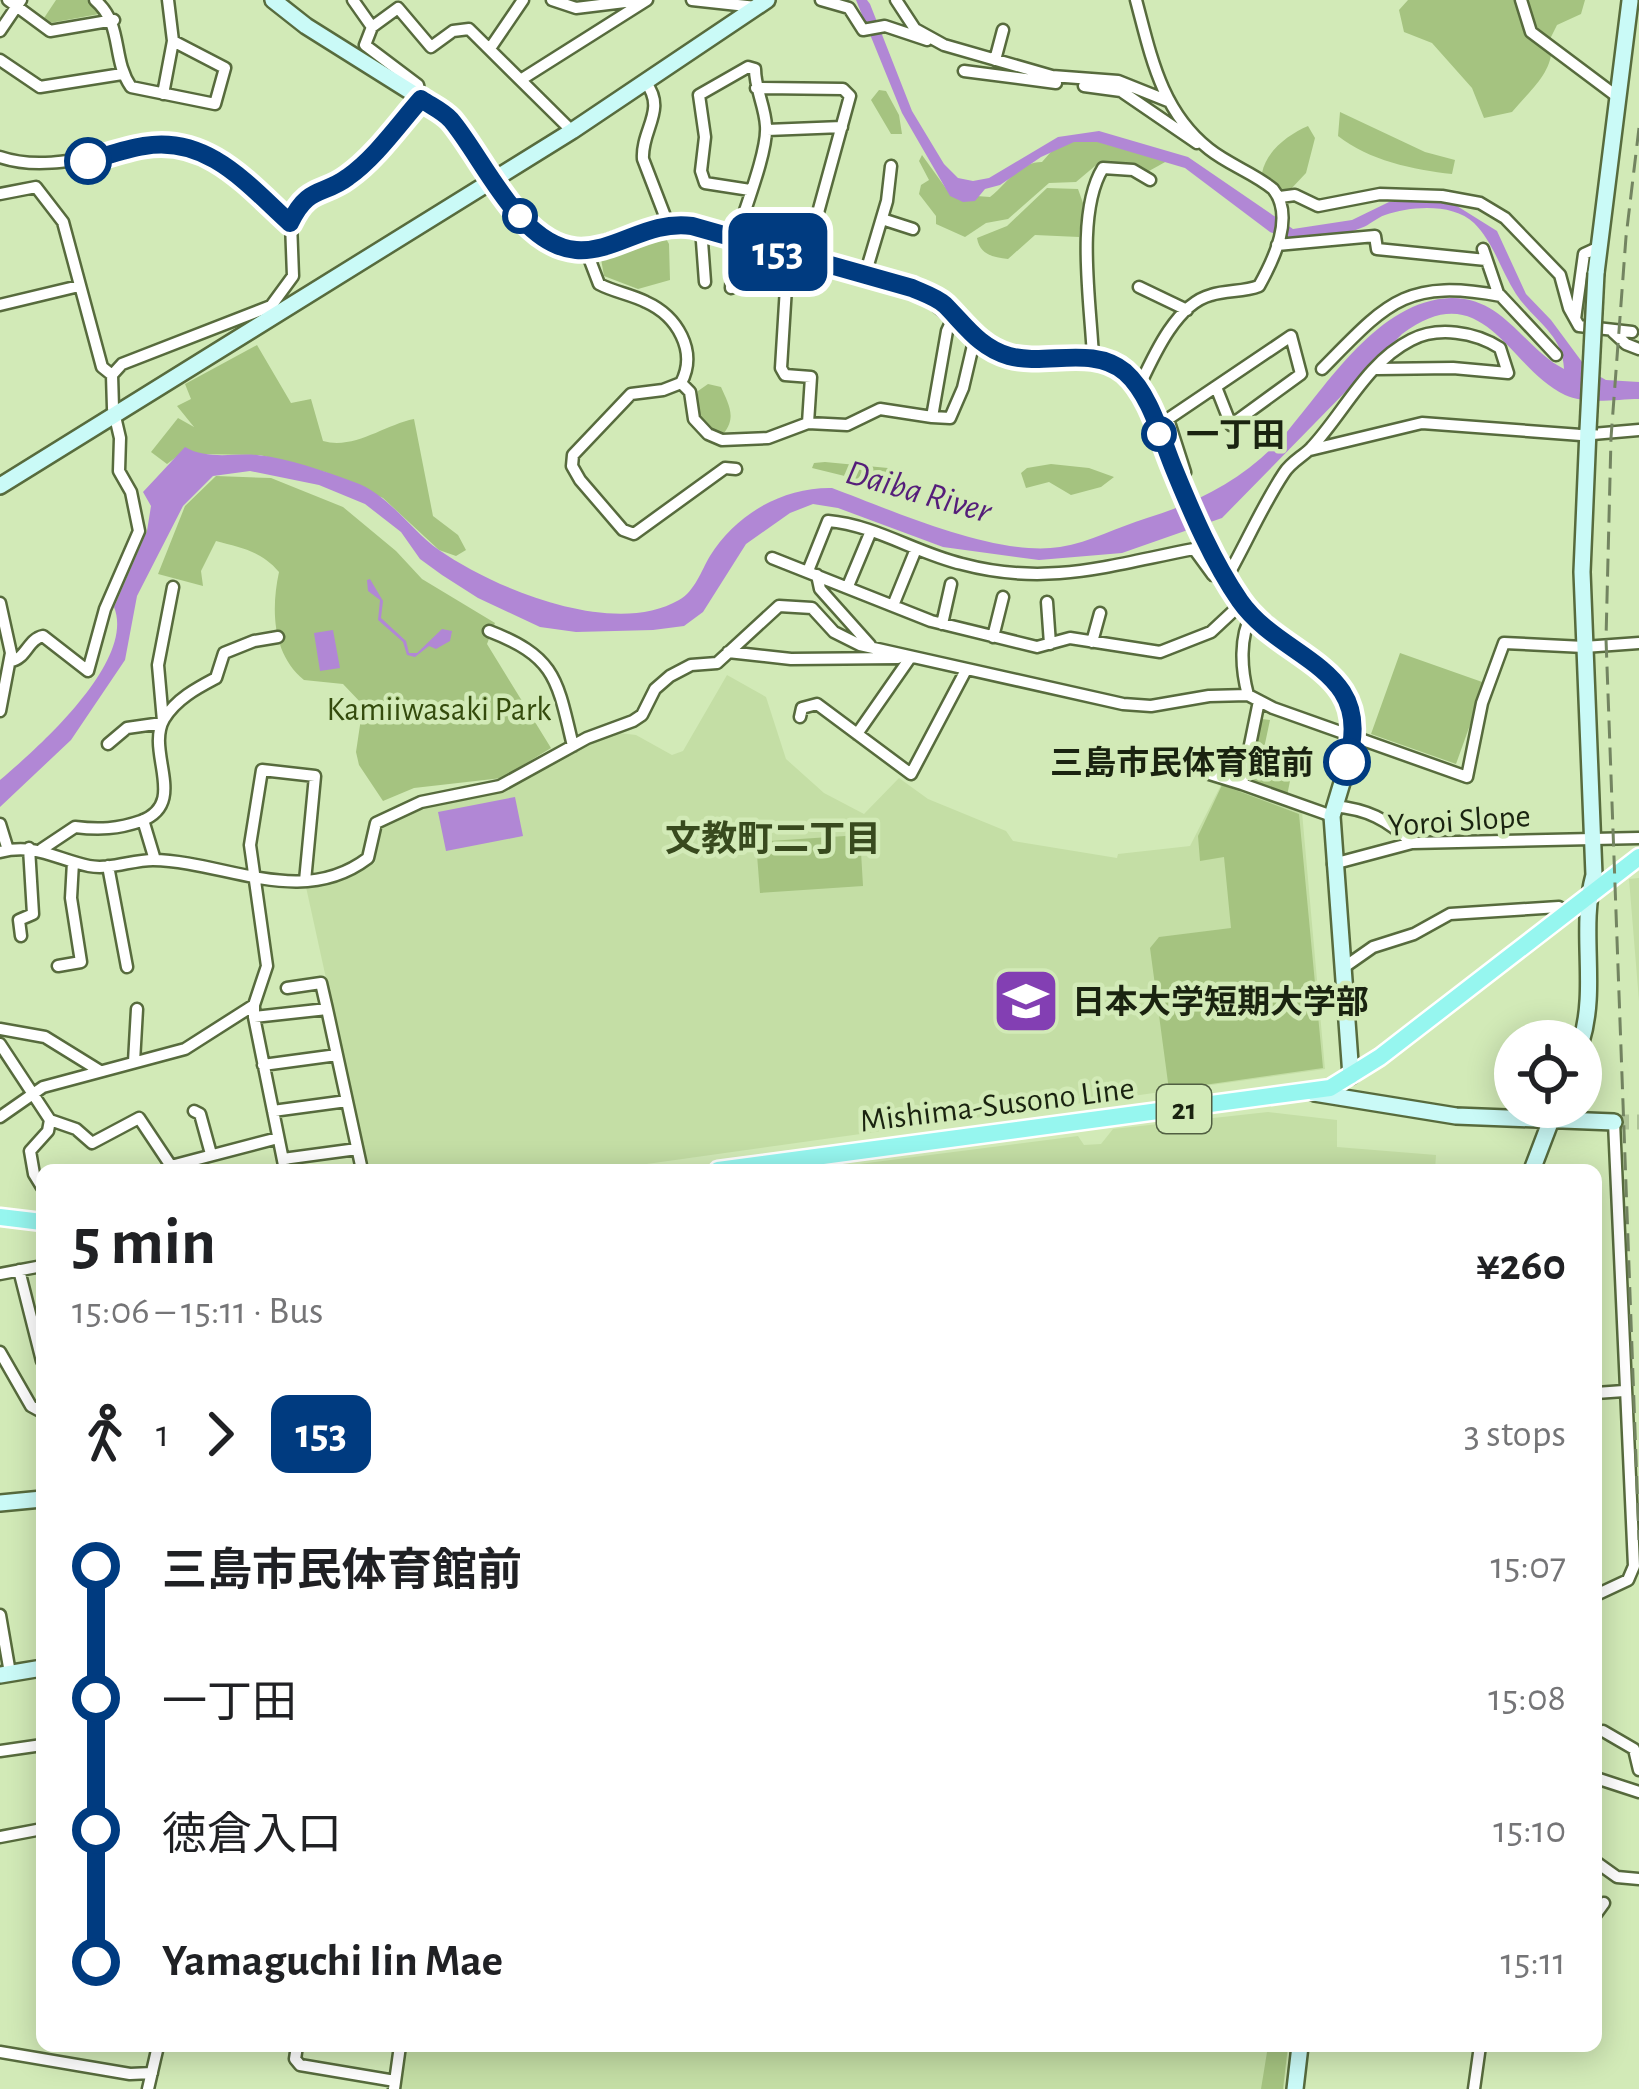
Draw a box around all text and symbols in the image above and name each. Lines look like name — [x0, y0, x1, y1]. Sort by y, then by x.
unlabelled marker — [66, 139, 110, 183]
unlabelled marker — [504, 200, 536, 232]
line badge: 153 — [709, 213, 847, 291]
text: 153 — [752, 231, 804, 273]
marker: 一丁田 — [1143, 418, 1175, 450]
place label: 一丁田 — [1186, 420, 1285, 453]
water label: Daiba River — [842, 454, 996, 530]
park label: Kamiiwasaki Park — [327, 694, 551, 727]
marker: 三島市民体育館前 — [1325, 740, 1369, 784]
place label: 三島市民体育館前 — [1050, 745, 1314, 781]
street label: Yoroi Slope — [1387, 800, 1532, 843]
district label: 文教町二丁目 — [665, 820, 881, 858]
school or university icon: 日本大学短期大学部 — [991, 966, 1061, 1036]
place label: 日本大学短期大学部 — [1072, 984, 1369, 1020]
map controls — [1494, 1020, 1602, 1128]
button: locate — [1494, 1020, 1602, 1128]
street label: Mishima-Susono Line — [858, 1072, 1136, 1139]
road number: 21 — [1157, 1085, 1211, 1133]
text: 5 min — [72, 1210, 216, 1276]
text: ¥260 — [1476, 1243, 1566, 1288]
text: 15:06 – 15:11 · Bus — [72, 1292, 324, 1331]
icon: walk — [72, 1401, 138, 1467]
icon: forward — [187, 1401, 253, 1467]
text: 153 — [295, 1413, 347, 1455]
text: 1 — [156, 1415, 169, 1454]
text: 3 stops — [1464, 1415, 1566, 1454]
text: 15:07 — [1490, 1547, 1566, 1586]
text: 三島市民体育館前 — [162, 1549, 522, 1594]
text: 15:08 — [1488, 1679, 1566, 1718]
text: 一丁田 — [162, 1681, 297, 1726]
text: 15:10 — [1493, 1811, 1566, 1850]
text: 徳倉入口 — [162, 1813, 342, 1858]
text: Yamaguchi Iin Mae — [162, 1939, 503, 1984]
text: 15:11 — [1501, 1943, 1566, 1982]

